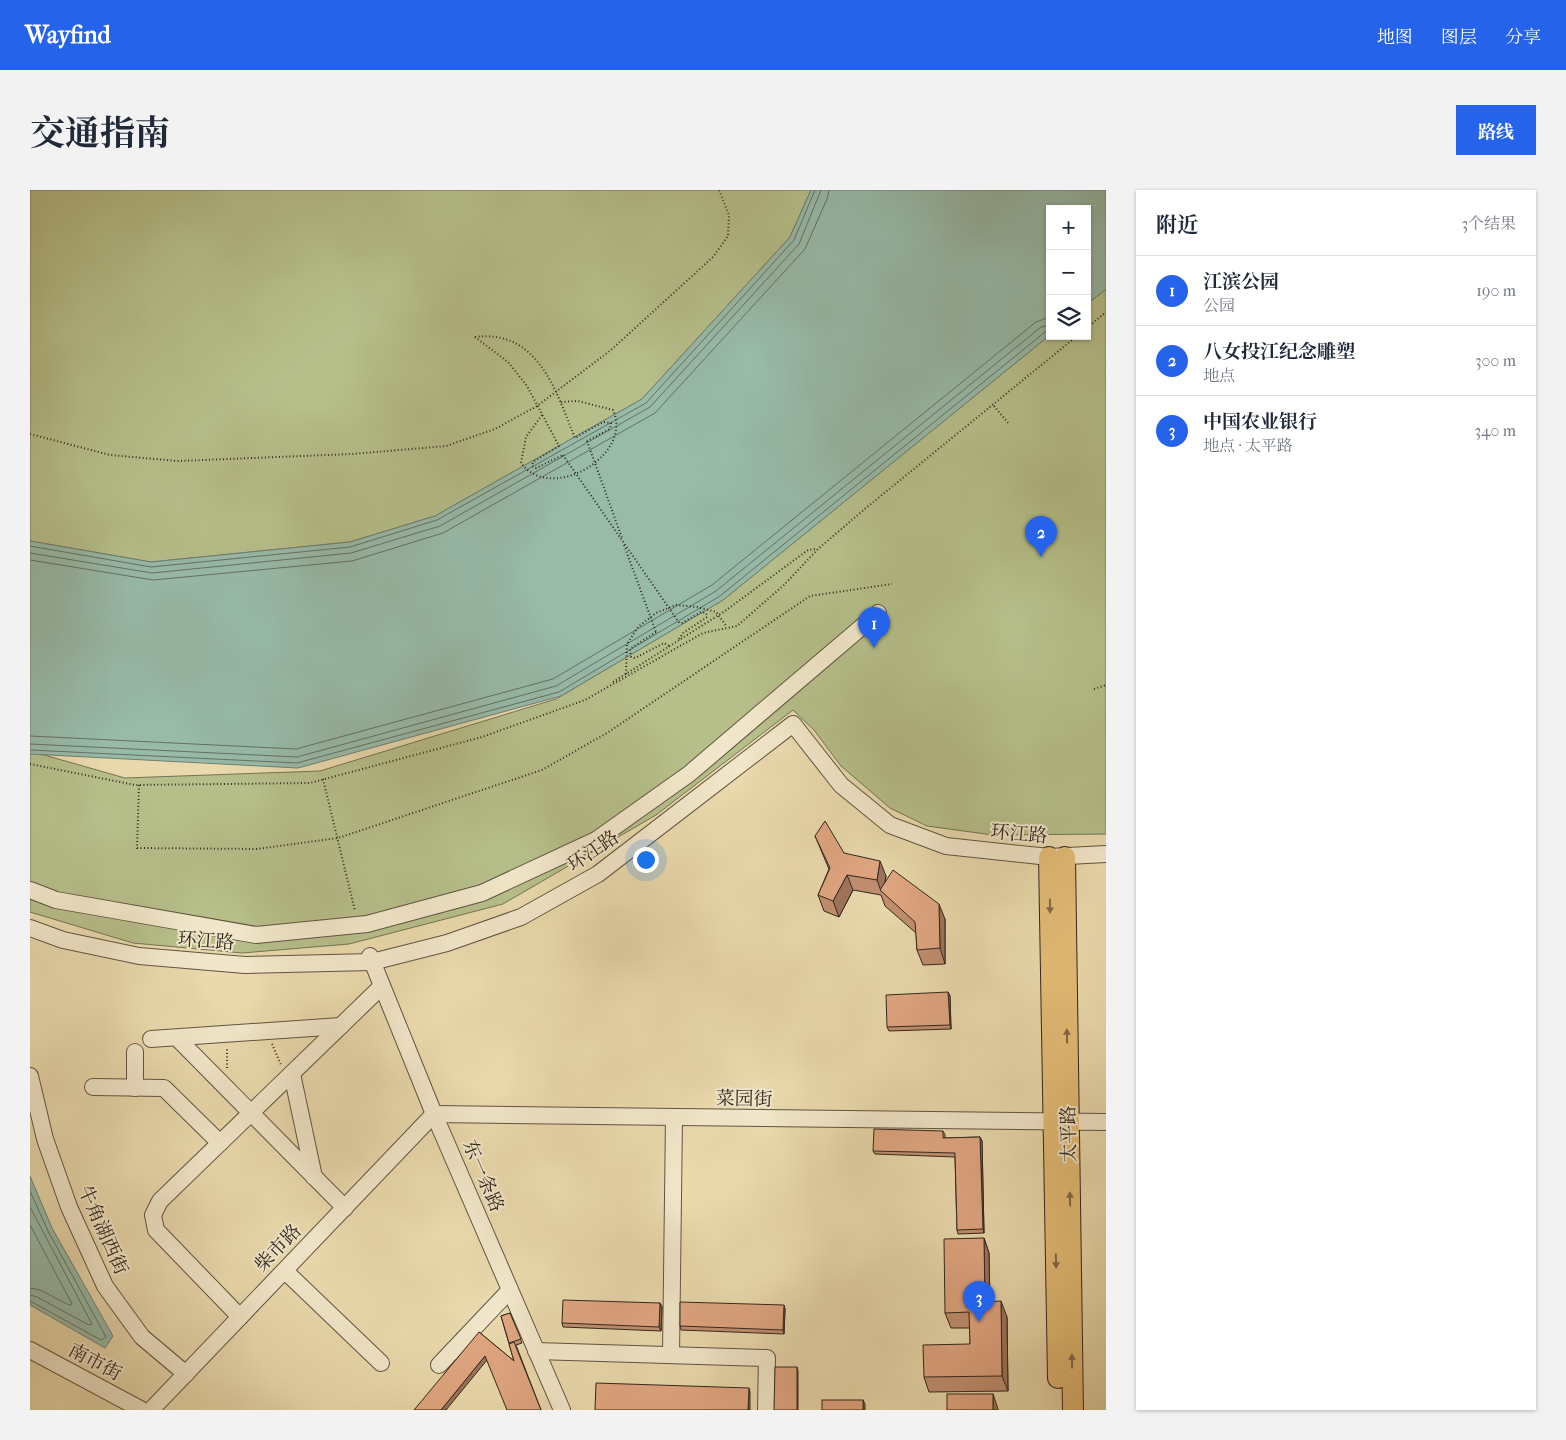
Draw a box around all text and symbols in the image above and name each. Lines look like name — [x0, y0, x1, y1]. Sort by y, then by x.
text: Wayfind — [25, 21, 111, 49]
text: 地图 — [1377, 27, 1413, 48]
text: 图层 — [1441, 27, 1477, 48]
text: 分享 — [1505, 27, 1541, 48]
button: 路线 — [1456, 105, 1536, 155]
text: 交通指南 — [30, 113, 170, 154]
map controls — [1046, 205, 1091, 340]
button: + — [1046, 205, 1091, 250]
text: 附近 — [1156, 213, 1198, 237]
text: 3个结果 — [1461, 214, 1516, 233]
button: − — [1046, 250, 1091, 295]
text: 江滨公园 — [1203, 271, 1279, 293]
text: 1 — [1169, 281, 1175, 300]
text: 190 m — [1476, 281, 1516, 300]
button: layers — [1046, 295, 1091, 340]
text: 公园 — [1203, 296, 1235, 315]
text: 八女投江纪念雕塑 — [1203, 341, 1355, 363]
text: 2 — [1168, 351, 1176, 370]
text: 300 m — [1475, 351, 1516, 370]
text: 地点 — [1203, 366, 1235, 385]
text: 中国农业银行 — [1203, 411, 1317, 433]
text: 3 — [1169, 421, 1175, 440]
text: 340 m — [1474, 421, 1516, 440]
text: 地点 · 太平路 — [1203, 436, 1293, 455]
pin: 2 — [1025, 516, 1057, 557]
pin: 1 — [858, 607, 890, 648]
street label: 环江路 — [990, 821, 1048, 847]
street label: 环江路 — [563, 826, 623, 876]
your location — [633, 847, 659, 873]
one-way arrow — [1046, 898, 1054, 914]
street label: 环江路 — [177, 928, 235, 954]
one-way arrow — [1063, 1028, 1071, 1044]
street label: 菜园街 — [715, 1088, 773, 1110]
street label: 太平路 — [1058, 1105, 1080, 1163]
street label: 东一条路 — [458, 1137, 508, 1215]
street label: 牛角湖西街 — [74, 1182, 132, 1278]
one-way arrow — [1065, 1191, 1073, 1207]
street label: 柴市路 — [250, 1220, 306, 1276]
one-way arrow — [1052, 1253, 1060, 1269]
pin: 3 — [963, 1281, 995, 1322]
street label: 南市街 — [65, 1339, 125, 1385]
one-way arrow — [1068, 1353, 1076, 1369]

